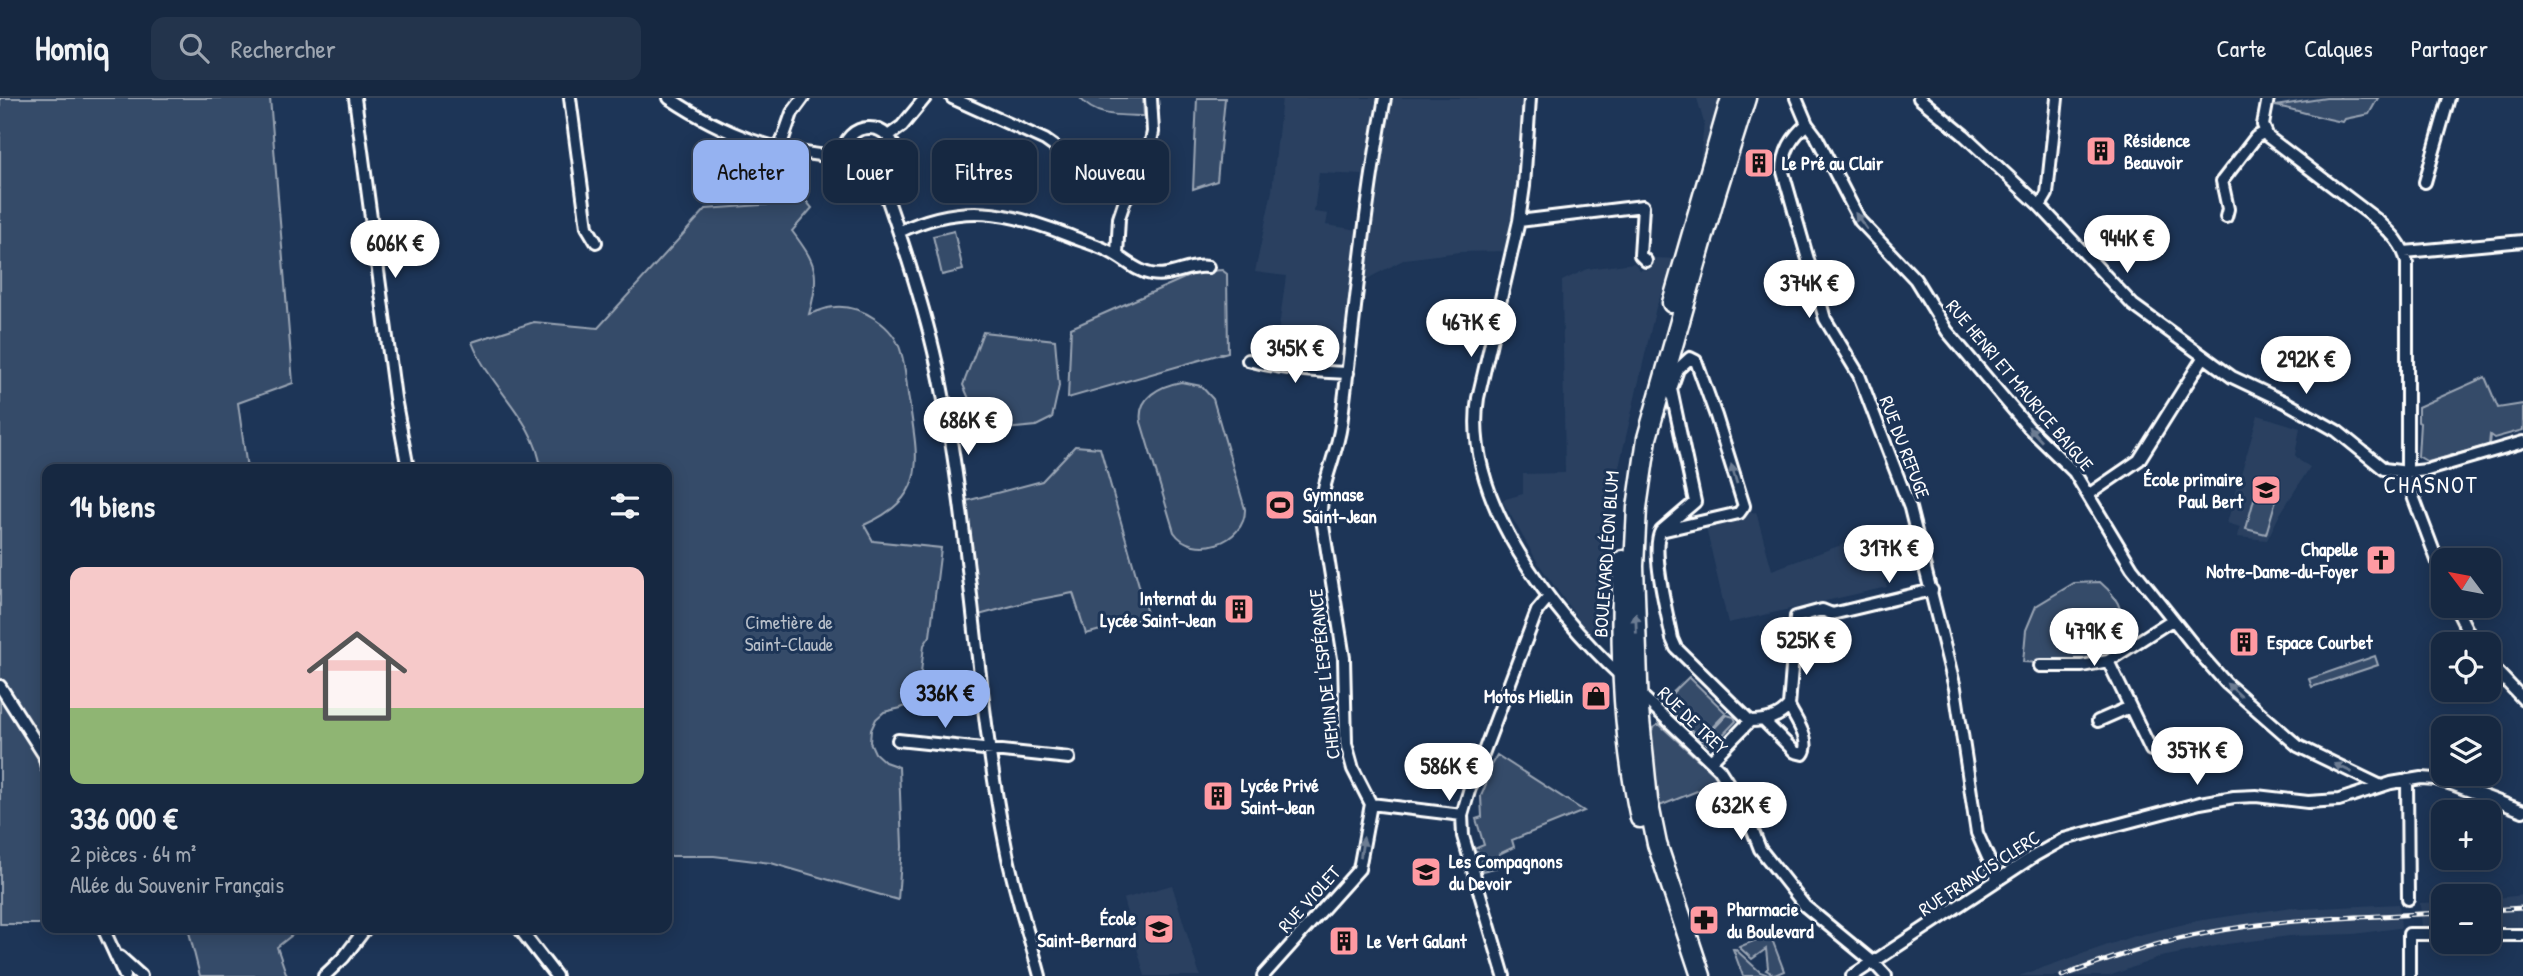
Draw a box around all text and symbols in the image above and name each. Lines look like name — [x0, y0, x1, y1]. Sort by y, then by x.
search box — [151, 17, 641, 80]
text: Homiq — [35, 26, 109, 70]
icon: search — [175, 29, 213, 67]
text: Rechercher — [231, 31, 336, 66]
text: Carte — [2217, 32, 2266, 64]
text: Calques — [2304, 32, 2373, 64]
text: Partager — [2411, 32, 2488, 64]
place label: Résidence Beauvoir — [2124, 127, 2191, 175]
building icon: Résidence Beauvoir — [2084, 134, 2118, 168]
chip: Acheter — [693, 140, 809, 203]
chip: Louer — [823, 140, 918, 203]
chip: Filtres — [932, 140, 1037, 203]
chip: Nouveau — [1051, 140, 1169, 203]
building icon: Le Pré au Clair — [1742, 146, 1776, 180]
place label: Le Pré au Clair — [1782, 150, 1884, 176]
one-way arrow — [1854, 211, 1868, 230]
pin: 944K € — [2070, 216, 2184, 275]
pin: 606K € — [338, 220, 452, 280]
text: 944K € — [2100, 222, 2154, 253]
text: 606K € — [366, 227, 424, 258]
pin: 374K € — [1752, 260, 1866, 320]
text: 374K € — [1780, 267, 1838, 298]
street label: RUE HENRI ET MAURICE BAIGUE — [1940, 294, 2100, 477]
pin: 467K € — [1414, 300, 1528, 359]
text: 467K € — [1442, 306, 1500, 337]
pin: 345K € — [1238, 326, 1352, 385]
text: 345K € — [1266, 332, 1324, 363]
pin: 292K € — [2249, 336, 2363, 396]
text: 292K € — [2277, 343, 2335, 374]
street label: RUE DU REFUGE — [1874, 392, 1937, 503]
pin: 686K € — [911, 398, 1025, 457]
text: 686K € — [940, 404, 996, 435]
one-way arrow — [2028, 426, 2043, 443]
one-way arrow — [1729, 463, 1739, 484]
place label: École primaire Paul Bert — [2143, 466, 2244, 514]
district label: CHASNOT — [2384, 469, 2478, 500]
street label: BOULEVARD LÉON BLUM — [1587, 470, 1625, 638]
school or university icon: École primaire Paul Bert — [2249, 473, 2283, 507]
place label: Gymnase Saint-Jean — [1303, 481, 1377, 529]
text: 14 biens — [70, 486, 155, 526]
icon: filters — [606, 487, 644, 525]
sports icon: Gymnase Saint-Jean — [1263, 488, 1297, 522]
pin: 317K € — [1832, 526, 1946, 585]
text: 317K € — [1860, 532, 1918, 563]
place label: Chapelle Notre-Dame-du-Foyer — [2206, 536, 2359, 585]
church icon: Chapelle Notre-Dame-du-Foyer — [2364, 543, 2398, 577]
north arrow — [2431, 548, 2501, 618]
map controls — [2431, 548, 2501, 954]
place label: Internat du Lycée Saint-Jean — [1100, 585, 1216, 634]
street label: CHEMIN DE L'ESPÉRANCE — [1302, 587, 1346, 761]
building icon: Internat du Lycée Saint-Jean — [1222, 592, 1256, 626]
pin: 479K € — [2037, 608, 2151, 668]
park label: Cimetière de Saint-Claude — [745, 609, 834, 657]
one-way arrow — [1631, 612, 1642, 634]
icon: home — [294, 613, 420, 739]
text: 479K € — [2066, 615, 2122, 646]
pin: 525K € — [1749, 618, 1863, 677]
text: 525K € — [1777, 624, 1835, 655]
building icon: Espace Courbet — [2227, 625, 2261, 659]
place label: Espace Courbet — [2267, 629, 2374, 656]
button: locate — [2431, 632, 2501, 702]
pin: 336K € — [888, 670, 1002, 730]
text: 336K € — [916, 677, 974, 708]
shop icon: Motos Miellin — [1579, 679, 1613, 713]
street label: RUE DE TREY — [1652, 680, 1734, 760]
one-way arrow — [2225, 682, 2243, 698]
place label: Motos Miellin — [1484, 683, 1573, 709]
button: layers — [2431, 716, 2501, 786]
pin: 357K € — [2140, 728, 2254, 787]
text: 357K € — [2167, 734, 2227, 765]
pin: 586K € — [1392, 744, 1506, 803]
text: 586K € — [1420, 750, 1478, 781]
one-way arrow — [2333, 762, 2353, 773]
place label: Lycée Privé Saint-Jean — [1241, 772, 1319, 820]
building icon: Lycée Privé Saint-Jean — [1201, 779, 1235, 813]
pin: 632K € — [1684, 782, 1798, 842]
text: 632K € — [1712, 789, 1770, 820]
text: 336 000 € — [70, 798, 177, 838]
button: + — [2431, 800, 2501, 870]
street label: RUE FRANCIS CLERC — [1913, 824, 2045, 922]
one-way arrow — [1357, 836, 1368, 858]
text: 2 pièces · 64 m² — [70, 838, 196, 869]
place label: Les Compagnons du Devoir — [1449, 848, 1563, 896]
school or university icon: Les Compagnons du Devoir — [1409, 855, 1443, 889]
street label: RUE VIOLET — [1272, 859, 1347, 938]
text: Allée du Souvenir Français — [70, 869, 284, 900]
button: − — [2431, 884, 2501, 954]
place label: Pharmacie du Boulevard — [1727, 896, 1814, 944]
pharmacy icon: Pharmacie du Boulevard — [1687, 903, 1721, 937]
place label: École Saint-Bernard — [1038, 905, 1137, 953]
school or university icon: École Saint-Bernard — [1142, 912, 1176, 946]
building icon: Le Vert Galant — [1327, 924, 1361, 958]
place label: Le Vert Galant — [1367, 928, 1468, 954]

